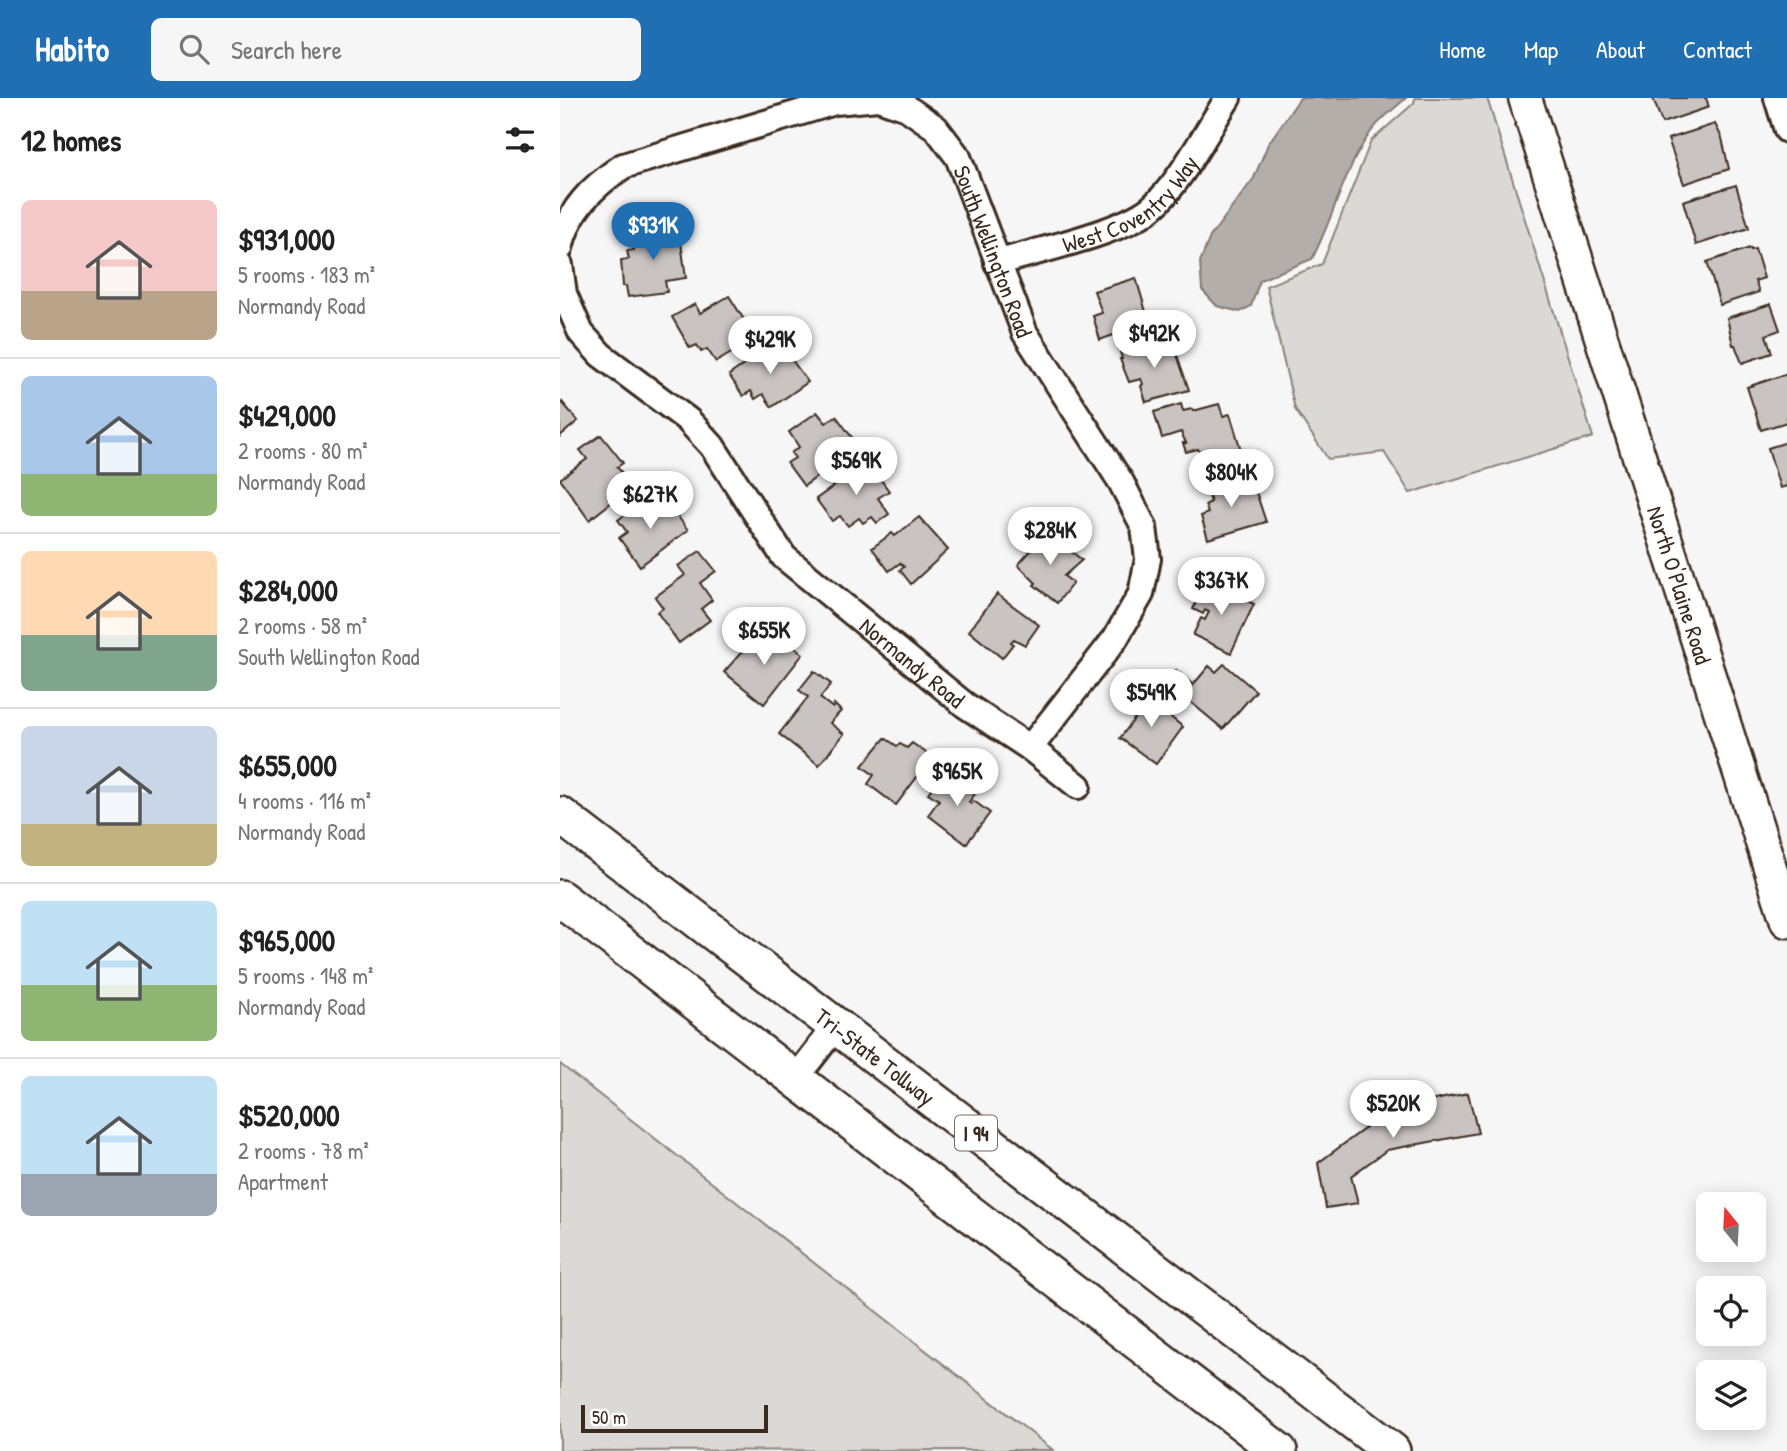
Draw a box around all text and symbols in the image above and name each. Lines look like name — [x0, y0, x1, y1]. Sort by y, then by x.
search box — [151, 18, 641, 81]
text: Habito — [35, 27, 109, 71]
icon: search — [175, 30, 213, 68]
text: Search here — [231, 32, 342, 67]
text: Home — [1439, 33, 1486, 65]
text: Map — [1524, 33, 1558, 65]
text: About — [1596, 33, 1645, 65]
text: Contact — [1683, 33, 1752, 65]
text: 12 homes — [21, 120, 121, 160]
icon: filters — [501, 121, 539, 159]
street label: West Coventry Way — [1059, 149, 1205, 259]
street label: South Wellington Road — [947, 161, 1041, 342]
pin: $931K — [604, 202, 702, 262]
text: $931K — [628, 209, 678, 240]
text: $931,000 — [238, 219, 335, 259]
icon: home — [77, 228, 161, 312]
text: 5 rooms · 183 m² — [238, 259, 375, 290]
text: Normandy Road — [238, 290, 365, 321]
pin: $492K — [1105, 310, 1203, 370]
pin: $429K — [721, 316, 819, 376]
text: $492K — [1128, 317, 1180, 348]
text: $429K — [744, 323, 796, 354]
text: $429,000 — [238, 395, 336, 435]
icon: home — [77, 404, 161, 488]
text: 2 rooms · 80 m² — [238, 435, 368, 466]
pin: $569K — [807, 438, 905, 497]
text: $569K — [830, 444, 882, 475]
pin: $804K — [1182, 450, 1280, 509]
text: $804K — [1205, 456, 1257, 487]
text: Normandy Road — [238, 466, 365, 497]
pin: $627K — [601, 472, 699, 531]
text: $627K — [622, 478, 678, 509]
street label: North O'Plaine Road — [1640, 502, 1720, 668]
pin: $284K — [1001, 508, 1099, 567]
text: $284K — [1023, 514, 1077, 545]
pin: $367K — [1172, 558, 1270, 617]
text: $367K — [1194, 564, 1248, 595]
text: $284,000 — [238, 570, 338, 610]
icon: home — [77, 579, 161, 663]
pin: $655K — [715, 608, 813, 667]
text: 2 rooms · 58 m² — [238, 610, 367, 641]
street label: Normandy Road — [854, 610, 972, 714]
text: $655K — [738, 614, 790, 645]
text: South Wellington Road — [238, 641, 419, 672]
pin: $549K — [1102, 670, 1200, 729]
text: $549K — [1126, 676, 1176, 707]
text: $655,000 — [238, 745, 337, 785]
pin: $965K — [908, 748, 1006, 808]
icon: home — [77, 754, 161, 838]
text: $965K — [931, 755, 983, 786]
text: 4 rooms · 116 m² — [238, 785, 371, 816]
text: Normandy Road — [238, 816, 365, 847]
text: $965,000 — [238, 920, 335, 960]
icon: home — [77, 929, 161, 1013]
text: 5 rooms · 148 m² — [238, 960, 373, 991]
text: Normandy Road — [238, 991, 365, 1022]
street label: Tri-State Tollway — [809, 1000, 942, 1112]
pin: $520K — [1344, 1080, 1442, 1140]
text: $520K — [1366, 1087, 1420, 1118]
text: $520,000 — [238, 1095, 340, 1135]
icon: home — [77, 1104, 161, 1188]
road number: I 94 — [955, 1116, 997, 1150]
text: 2 rooms · 78 m² — [238, 1135, 369, 1166]
text: Apartment — [238, 1166, 328, 1197]
north arrow — [1696, 1192, 1766, 1262]
map controls — [1696, 1192, 1766, 1430]
button: locate — [1696, 1276, 1766, 1346]
button: layers — [1696, 1360, 1766, 1430]
scale bar — [581, 1402, 768, 1434]
text: 50 m — [592, 1404, 626, 1430]

